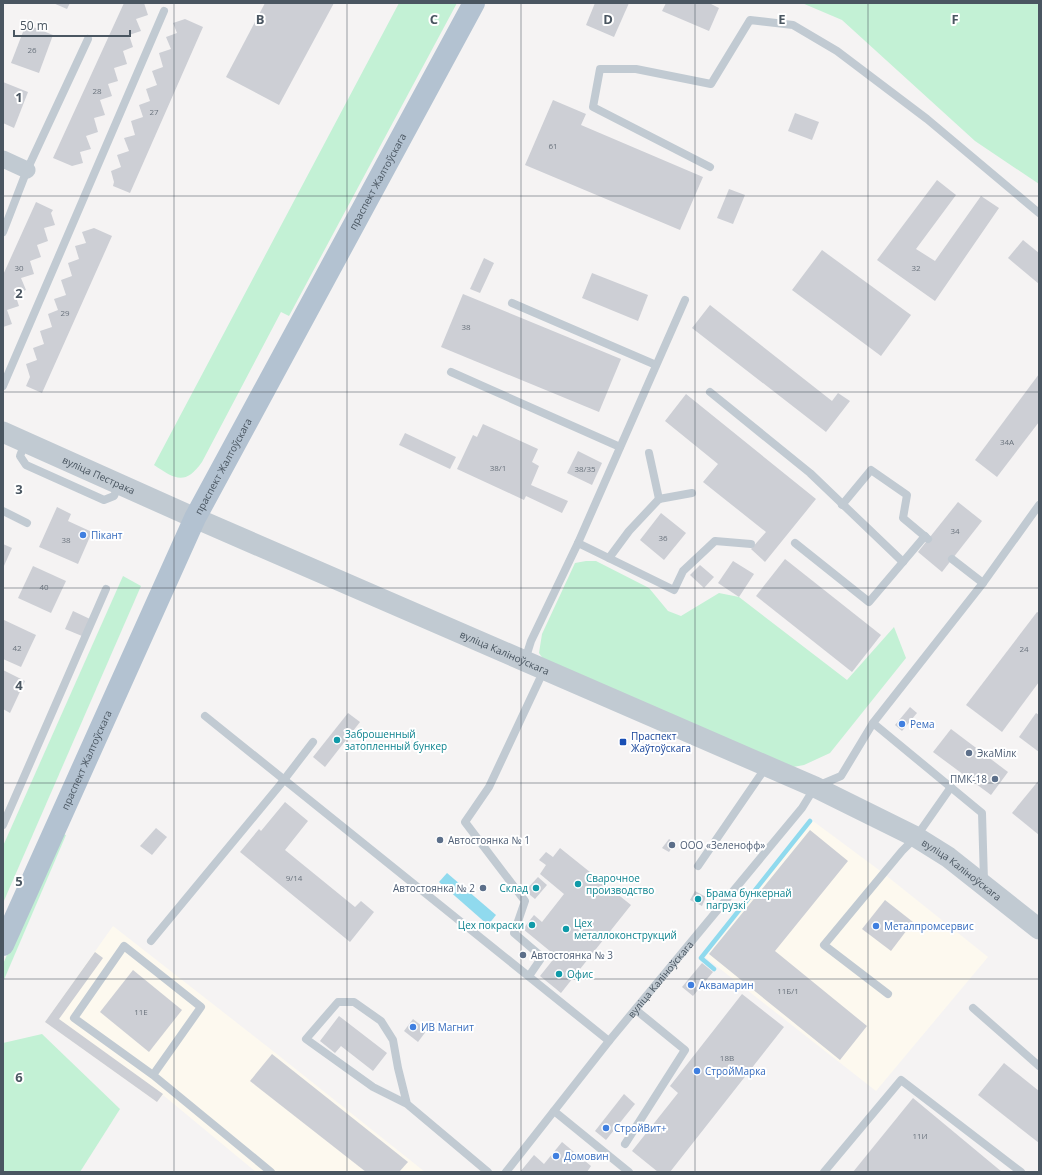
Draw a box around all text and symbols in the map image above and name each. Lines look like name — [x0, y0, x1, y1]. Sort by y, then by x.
text: B — [256, 10, 265, 28]
text: C — [430, 10, 438, 28]
text: D — [603, 10, 613, 28]
text: E — [778, 10, 786, 28]
text: F — [951, 10, 959, 28]
scale bar — [14, 12, 130, 38]
text: 50 m — [20, 17, 48, 34]
house number: 26 — [27, 44, 37, 55]
house number: 28 — [92, 85, 102, 96]
text: 1 — [15, 88, 23, 106]
house number: 27 — [149, 106, 159, 117]
street label: праспект Жалтоўскага — [346, 131, 409, 232]
house number: 61 — [548, 140, 558, 151]
house number: 30 — [14, 262, 24, 273]
house number: 32 — [911, 262, 921, 273]
text: 2 — [15, 284, 23, 302]
house number: 29 — [60, 307, 70, 318]
house number: 38 — [461, 321, 471, 332]
street label: праспект Жалтоўскага — [191, 416, 255, 517]
house number: 34А — [1000, 436, 1015, 447]
street label: вуліца Пестрака — [60, 453, 137, 497]
house number: 38/1 — [490, 462, 506, 473]
house number: 38/35 — [574, 463, 596, 474]
text: 3 — [15, 480, 23, 498]
house number: 34 — [950, 525, 960, 536]
place label: Пікант — [91, 528, 123, 542]
marker: Пікант — [78, 530, 88, 540]
house number: 36 — [658, 532, 668, 543]
house number: 38 — [61, 534, 71, 545]
house number: 40 — [39, 581, 49, 592]
street label: вуліца Каліноўскага — [458, 627, 552, 678]
house number: 42 — [12, 642, 22, 653]
house number: 24 — [1019, 643, 1029, 654]
text: 4 — [15, 676, 23, 694]
street label: праспект Жалтоўскага — [58, 708, 115, 812]
place label: Рема — [910, 717, 935, 731]
marker: Рема — [897, 719, 907, 729]
place label: Заброшенный затопленный бункер — [345, 727, 447, 753]
place label: Праспект Жаўтоўскага — [631, 729, 691, 755]
marker: Заброшенный затопленный бункер — [332, 735, 342, 745]
marker: Праспект Жаўтоўскага — [618, 737, 628, 747]
place label: ЭкаМілк — [977, 746, 1017, 760]
marker: ЭкаМілк — [964, 748, 974, 758]
place label: ПМК-18 — [950, 772, 987, 786]
marker: ПМК-18 — [990, 774, 1000, 784]
place label: Автостоянка № 1 — [448, 833, 530, 847]
marker: Автостоянка № 1 — [435, 835, 445, 845]
street label: вуліца Каліноўскага — [919, 835, 1004, 904]
place label: ООО «Зеленофф» — [680, 838, 765, 852]
marker: ООО «Зеленофф» — [667, 840, 677, 850]
place label: Сварочное производство — [586, 871, 654, 897]
text: 5 — [15, 872, 23, 890]
house number: 9/14 — [286, 872, 303, 883]
marker: Сварочное производство — [573, 879, 583, 889]
place label: Автостоянка № 2 — [393, 881, 475, 895]
place label: Склад — [500, 881, 528, 895]
marker: Автостоянка № 2 — [478, 883, 488, 893]
marker: Склад — [531, 883, 541, 893]
place label: Брама бункернай пагрузкі — [706, 886, 792, 912]
marker: Брама бункернай пагрузкі — [693, 894, 703, 904]
place label: Цех металлоконструкций — [574, 916, 677, 942]
place label: Цех покраски — [458, 918, 524, 932]
place label: Металпромсервис — [884, 919, 974, 933]
marker: Цех покраски — [527, 920, 537, 930]
marker: Металпромсервис — [871, 921, 881, 931]
marker: Цех металлоконструкций — [561, 924, 571, 934]
street label: вуліца Каліноўскага — [624, 938, 696, 1021]
place label: Автостоянка № 3 — [531, 948, 613, 962]
marker: Автостоянка № 3 — [518, 950, 528, 960]
place label: Офис — [567, 967, 593, 981]
marker: Офис — [554, 969, 564, 979]
place label: Аквамарин — [699, 978, 753, 992]
marker: Аквамарин — [686, 980, 696, 990]
house number: 11Б/1 — [777, 985, 799, 996]
house number: 11Е — [134, 1006, 148, 1017]
place label: ИВ Магнит — [421, 1020, 474, 1034]
marker: ИВ Магнит — [408, 1022, 418, 1032]
house number: 18В — [720, 1052, 734, 1063]
place label: СтройМарка — [705, 1064, 766, 1078]
marker: СтройМарка — [692, 1066, 702, 1076]
text: 6 — [15, 1068, 23, 1086]
place label: СтройВит+ — [614, 1121, 667, 1135]
marker: СтройВит+ — [601, 1123, 611, 1133]
house number: 11И — [912, 1130, 928, 1141]
place label: Домовин — [564, 1149, 609, 1163]
marker: Домовин — [551, 1151, 561, 1161]

